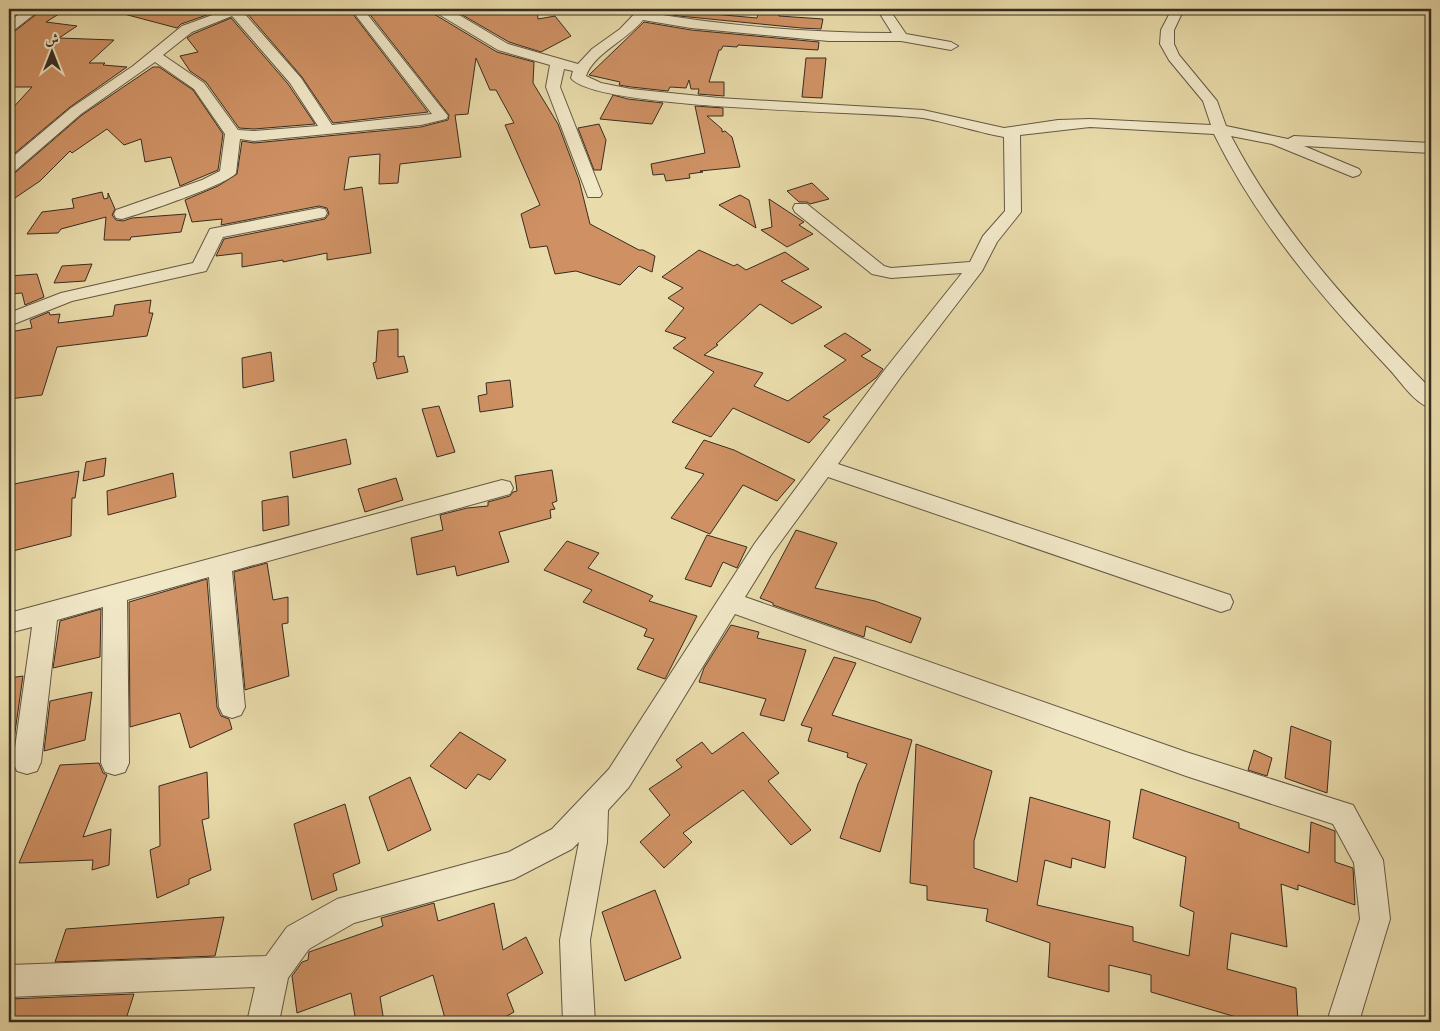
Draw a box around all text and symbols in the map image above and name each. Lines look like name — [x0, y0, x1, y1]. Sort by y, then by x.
north arrow — [28, 28, 78, 78]
text: ش — [45, 30, 59, 48]

